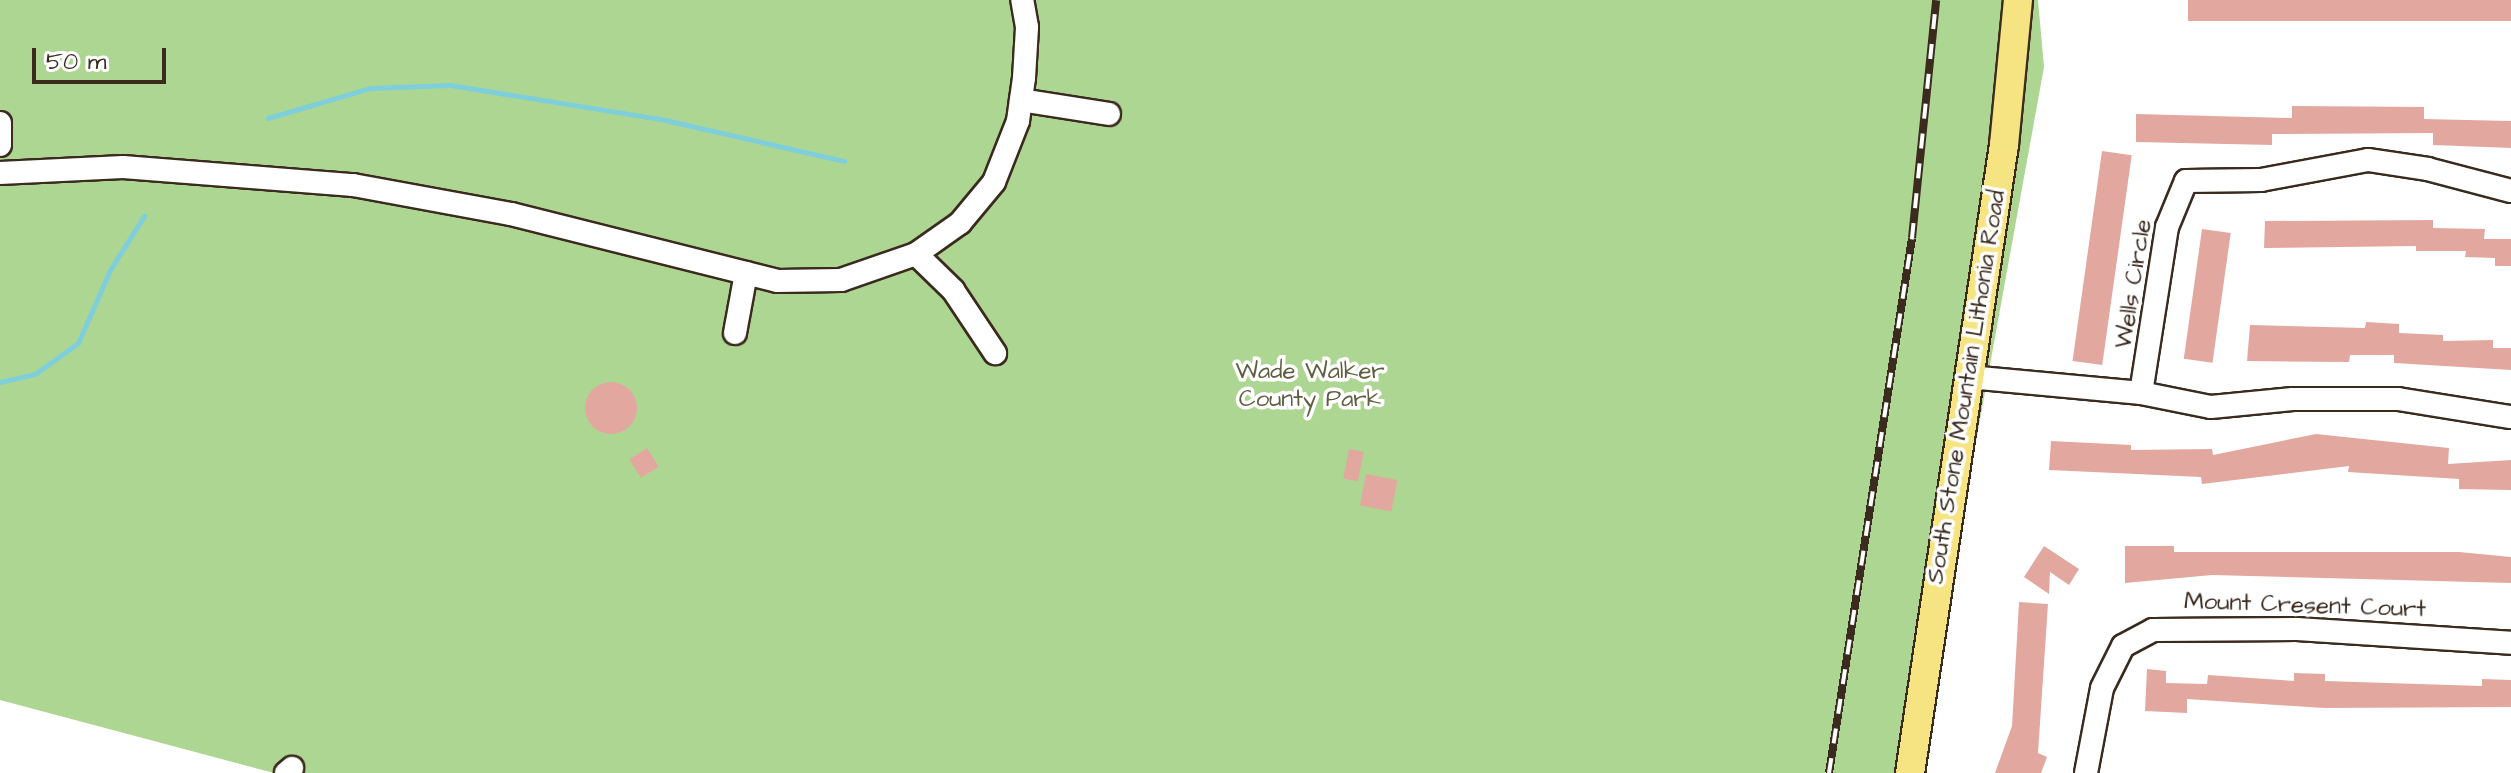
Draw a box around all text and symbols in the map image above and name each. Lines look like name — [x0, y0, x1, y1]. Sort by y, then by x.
scale bar — [36, 32, 170, 82]
text: 50 m — [46, 45, 106, 79]
street label: South Stone Mountain Lithonia Road — [1922, 188, 2012, 586]
street label: Wells Circle — [2110, 217, 2158, 351]
park label: Wade Walker County Park — [1235, 358, 1385, 414]
street label: Mount Cresent Court — [2184, 587, 2426, 625]

